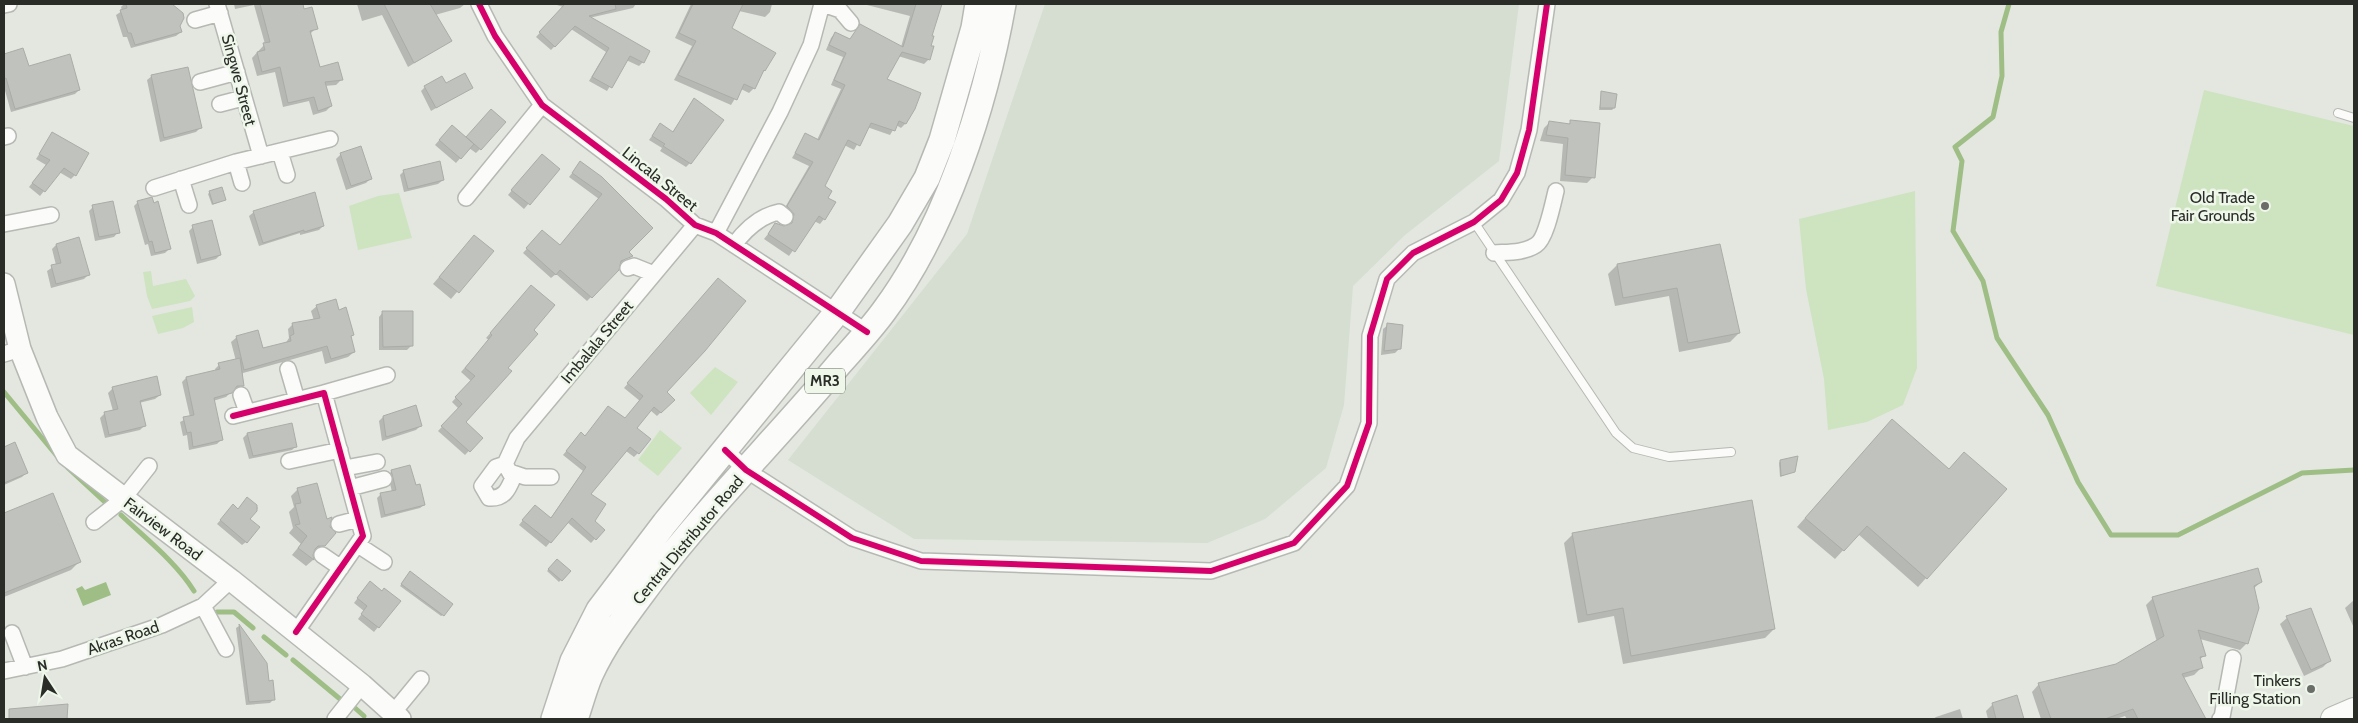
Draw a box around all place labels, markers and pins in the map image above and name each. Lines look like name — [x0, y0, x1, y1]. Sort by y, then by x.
place label: Old Trade Fair Grounds — [2171, 188, 2255, 225]
marker: Old Trade Fair Grounds — [2259, 200, 2271, 212]
place label: Tinkers Filling Station — [2209, 671, 2301, 708]
marker: Tinkers Filling Station — [2305, 683, 2317, 695]

